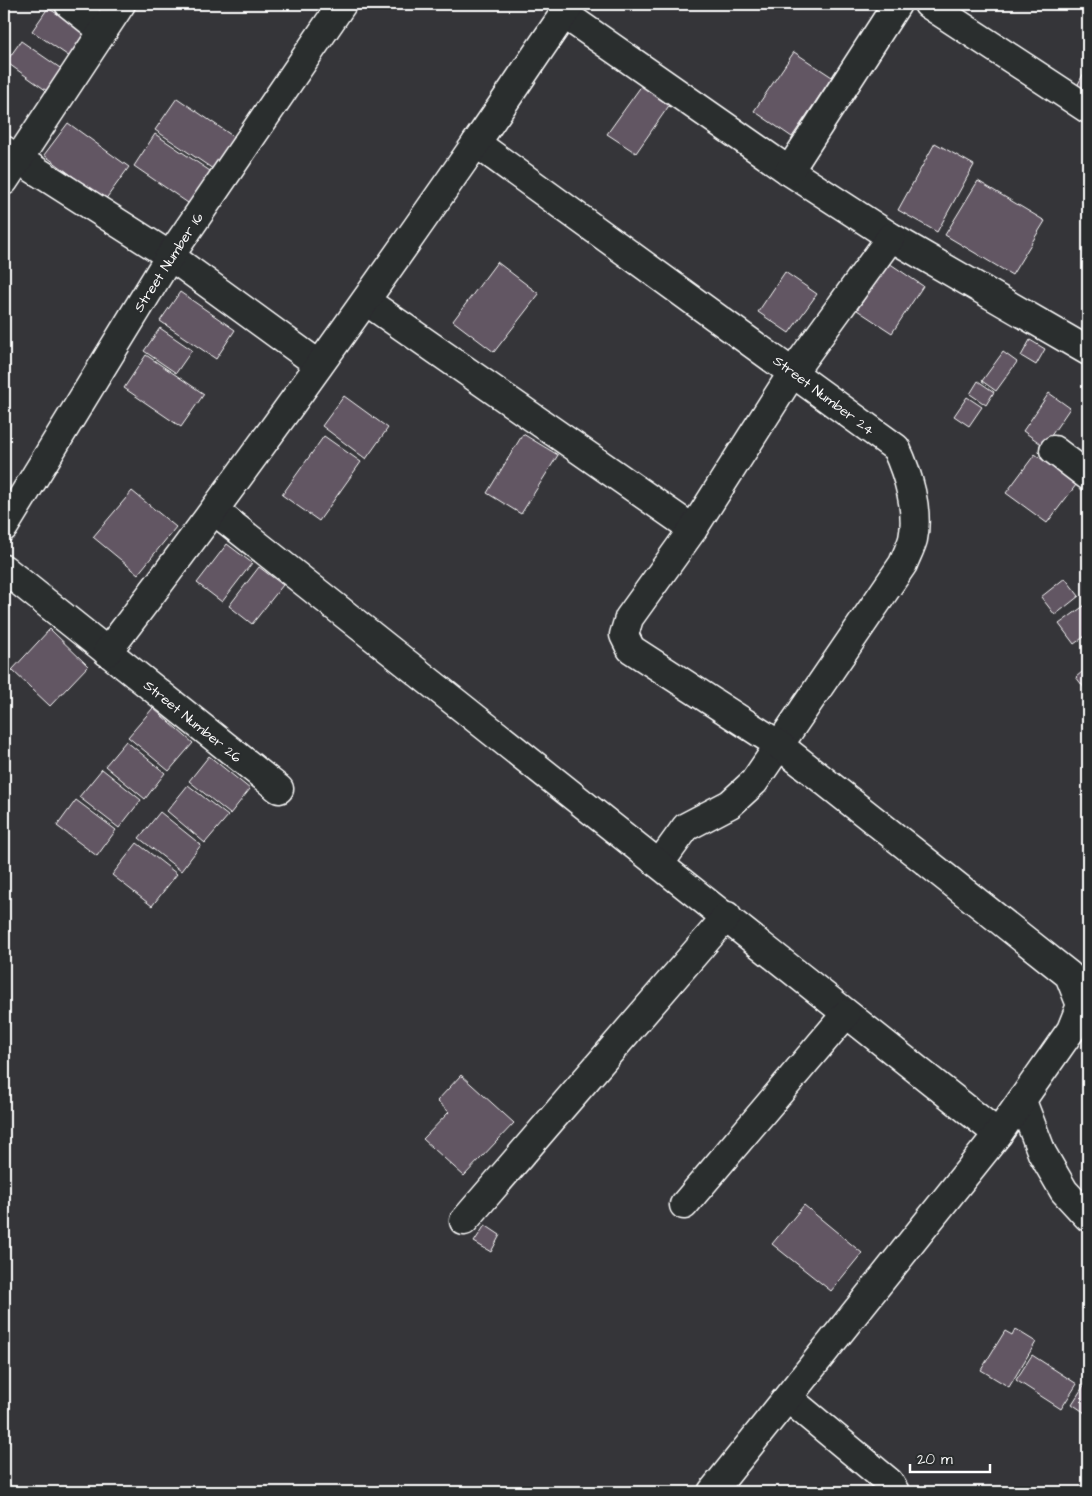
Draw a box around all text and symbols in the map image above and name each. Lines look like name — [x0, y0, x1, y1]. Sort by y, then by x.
street label: Street Number 16 — [129, 209, 209, 316]
street label: Street Number 24 — [769, 351, 878, 441]
street label: Street Number 26 — [139, 676, 246, 768]
scale bar — [910, 1441, 990, 1473]
text: 20 m — [917, 1449, 953, 1470]

